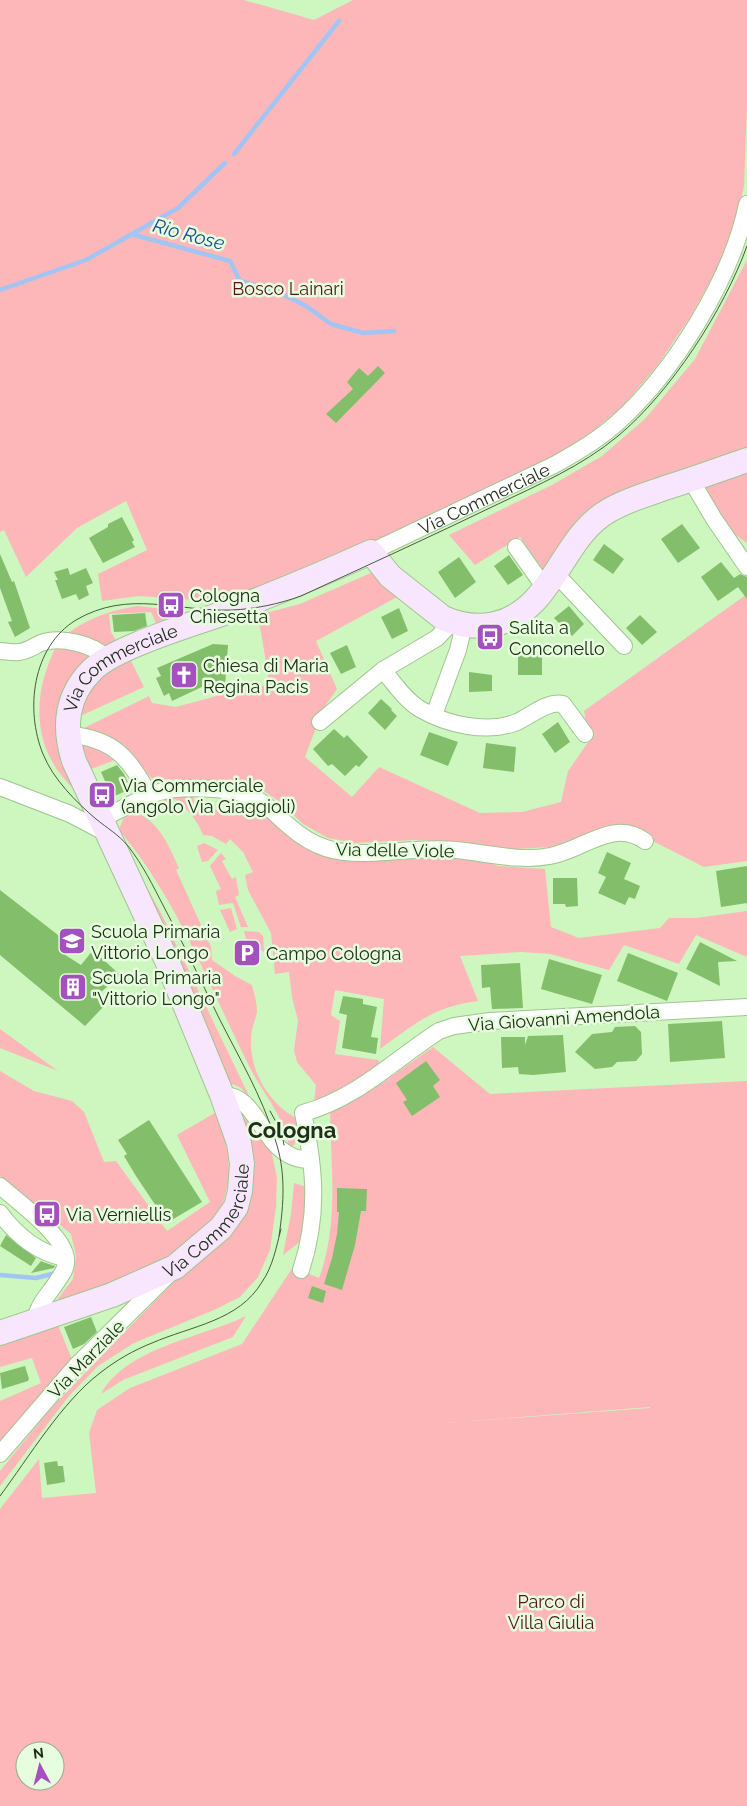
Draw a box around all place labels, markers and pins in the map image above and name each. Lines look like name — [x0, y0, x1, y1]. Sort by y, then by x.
place label: Cologna Chiesetta — [190, 585, 268, 627]
bus stop icon: Cologna Chiesetta — [156, 590, 186, 620]
place label: Salita a Conconello — [509, 617, 605, 659]
bus stop icon: Salita a Conconello — [475, 622, 505, 652]
place label: Chiesa di Maria Regina Pacis — [203, 655, 329, 697]
church icon: Chiesa di Maria Regina Pacis — [169, 660, 199, 690]
place label: Via Commerciale (angolo Via Giaggioli) — [121, 775, 295, 817]
bus stop icon: Via Commerciale (angolo Via Giaggioli) — [87, 780, 117, 810]
place label: Scuola Primaria Vittorio Longo — [91, 921, 220, 963]
school or university icon: Scuola Primaria Vittorio Longo — [57, 926, 87, 956]
parking icon: Campo Cologna — [232, 938, 262, 968]
place label: Campo Cologna — [266, 943, 401, 964]
place label: Scuola Primaria "Vittorio Longo" — [92, 967, 221, 1009]
building icon: Scuola Primaria "Vittorio Longo" — [58, 972, 88, 1002]
bus stop icon: Via Verniellis — [32, 1199, 62, 1229]
place label: Via Verniellis — [66, 1204, 172, 1225]

